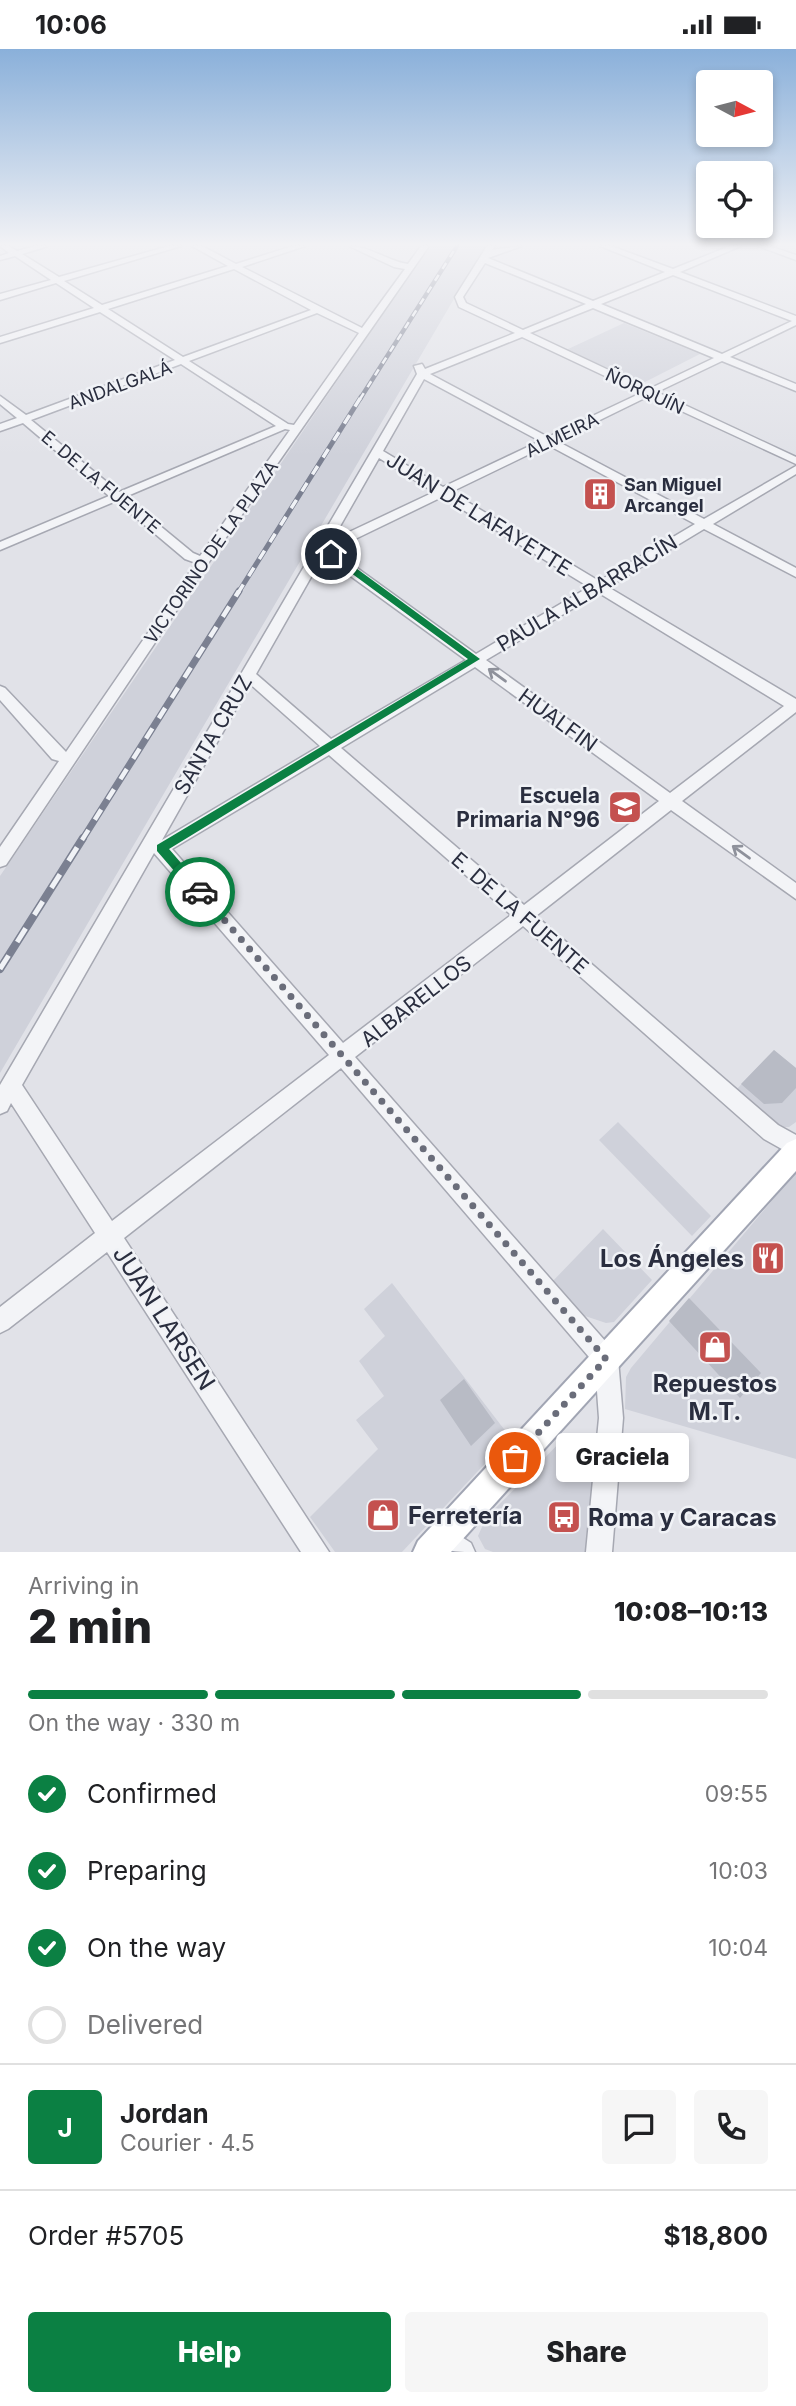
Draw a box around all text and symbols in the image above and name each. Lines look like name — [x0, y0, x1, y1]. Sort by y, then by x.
text: 10:06 — [35, 9, 107, 40]
north arrow — [696, 70, 774, 147]
map controls — [696, 70, 773, 238]
button: locate — [696, 161, 773, 238]
street label: ANDALGALÁ — [65, 356, 175, 413]
street label: ÑORQUÍN — [602, 363, 688, 418]
street label: ALMEIRA — [522, 408, 602, 462]
street label: E. DE LA FUENTE — [37, 426, 165, 538]
street label: JUAN DE LAFAYETTE — [382, 447, 576, 581]
street label: VICTORINO DE LA PLAZA — [140, 457, 282, 647]
place label: San Miguel Arcangel — [624, 474, 722, 516]
building icon: San Miguel Arcangel — [581, 475, 619, 513]
pin — [301, 524, 361, 584]
street label: PAULA ALBARRACÍN — [492, 528, 682, 657]
icon: home — [312, 535, 350, 573]
one-way arrow — [488, 668, 507, 683]
street label: SANTA CRUZ — [169, 671, 257, 799]
street label: HUALFIN — [514, 683, 602, 757]
place label: Escuela Primaria N°96 — [456, 783, 600, 832]
school or university icon: Escuela Primaria N°96 — [606, 788, 644, 826]
one-way arrow — [732, 845, 751, 859]
street label: E. DE LA FUENTE — [446, 847, 594, 979]
courier — [165, 857, 235, 927]
icon: car — [181, 873, 219, 911]
street label: ALBARELLOS — [356, 950, 476, 1052]
restaurant icon: Los Ángeles — [749, 1239, 787, 1277]
street label: JUAN LARSEN — [107, 1241, 221, 1395]
place label: Los Ángeles — [600, 1244, 744, 1273]
shop icon: Repuestos M.T. — [696, 1328, 734, 1366]
place label: Repuestos M.T. — [653, 1369, 777, 1426]
pin — [485, 1428, 545, 1488]
callout: Graciela — [557, 1433, 690, 1483]
icon: bag — [496, 1439, 534, 1477]
text: Graciela — [575, 1443, 670, 1471]
shop icon: Ferretería — [364, 1496, 402, 1534]
bus stop icon: Roma y Caracas — [545, 1498, 583, 1536]
place label: Ferretería — [408, 1501, 522, 1530]
place label: Roma y Caracas — [588, 1503, 777, 1532]
text: Arriving in — [28, 1572, 139, 1600]
text: 10:08–10:13 — [614, 1596, 768, 1627]
text: 2 min — [28, 1598, 152, 1654]
text: On the way · 330 m — [28, 1709, 240, 1737]
icon: check — [28, 1775, 66, 1813]
text: Confirmed — [87, 1778, 217, 1809]
text: 09:55 — [705, 1780, 768, 1808]
icon: check — [28, 1852, 66, 1890]
text: Preparing — [87, 1855, 207, 1886]
text: 10:03 — [709, 1857, 768, 1885]
icon: check — [28, 1929, 66, 1967]
text: On the way — [87, 1932, 226, 1963]
text: 10:04 — [708, 1934, 768, 1962]
text: Delivered — [87, 2009, 203, 2040]
button: chat — [602, 2090, 676, 2164]
button: phone — [694, 2090, 768, 2164]
text: Jordan — [120, 2098, 209, 2129]
text: J — [57, 2112, 73, 2143]
text: Courier · 4.5 — [120, 2129, 255, 2157]
text: Order #5705 — [28, 2220, 184, 2251]
text: $18,800 — [663, 2220, 768, 2251]
button: Help — [28, 2312, 391, 2392]
button: Share — [405, 2312, 768, 2392]

